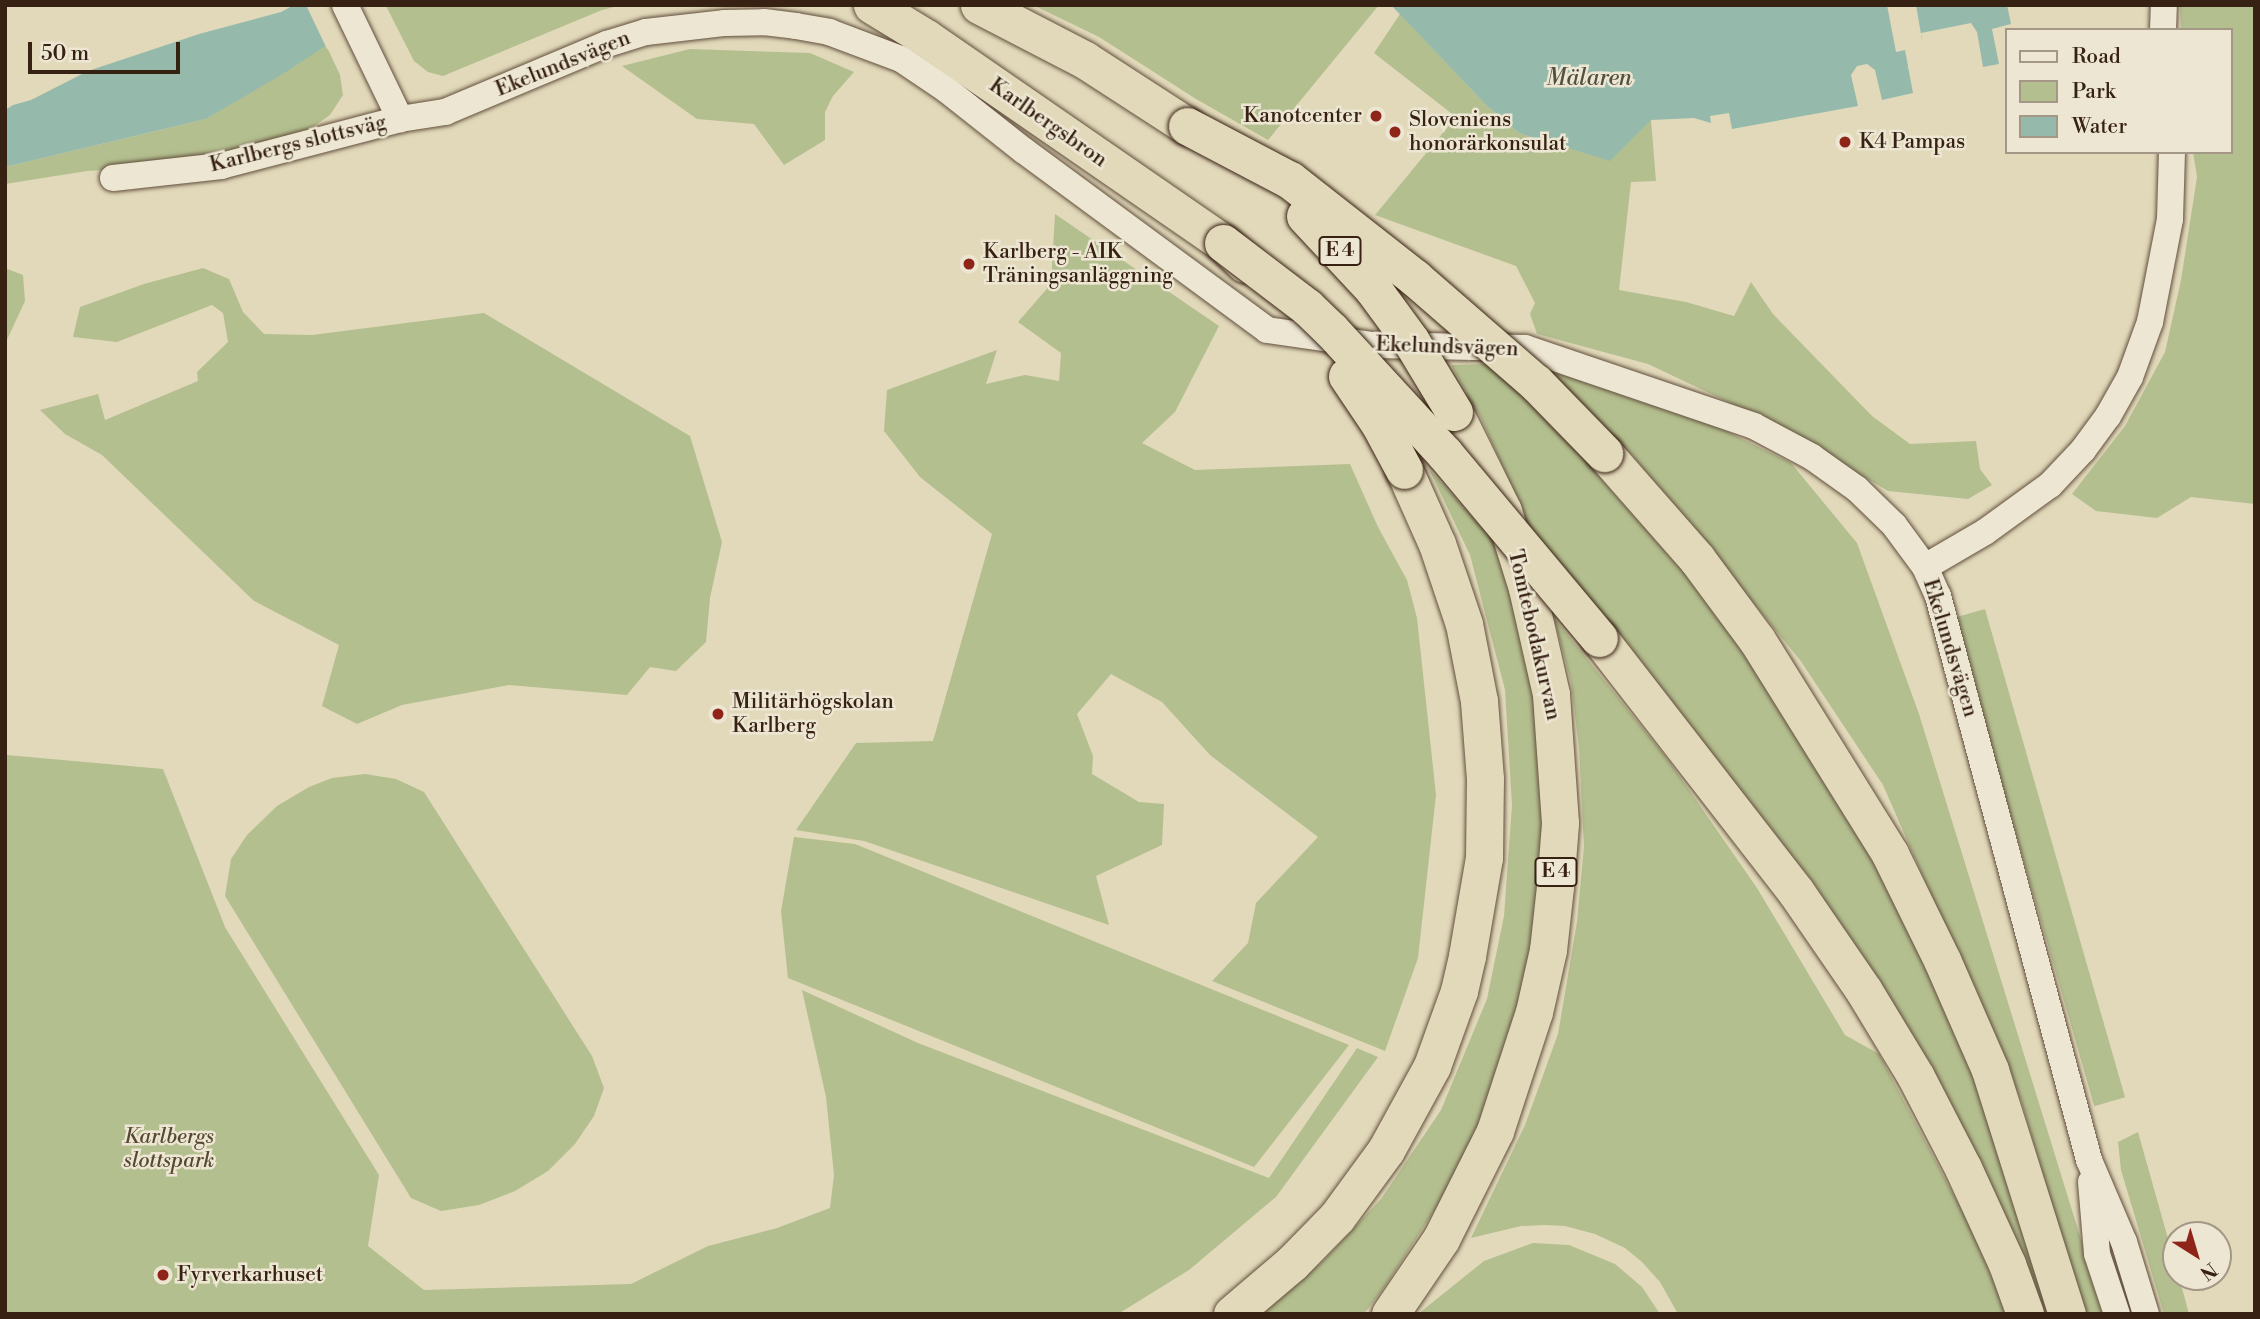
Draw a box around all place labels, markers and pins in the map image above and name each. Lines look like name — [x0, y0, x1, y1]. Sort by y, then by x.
place label: Kanotcenter — [1243, 103, 1362, 129]
place label: Sloveniens honorärkonsulat — [1409, 107, 1567, 157]
marker: Kanotcenter — [1368, 108, 1384, 124]
marker: Sloveniens honorärkonsulat — [1387, 124, 1403, 140]
place label: K4 Pampas — [1859, 129, 1965, 155]
marker: K4 Pampas — [1837, 134, 1853, 150]
place label: Karlberg - AIK Träningsanläggning — [983, 239, 1173, 289]
marker: Karlberg - AIK Träningsanläggning — [961, 256, 977, 272]
place label: Militärhögskolan Karlberg — [732, 689, 894, 739]
marker: Militärhögskolan Karlberg — [710, 706, 726, 722]
place label: Fyrverkarhuset — [177, 1262, 323, 1288]
marker: Fyrverkarhuset — [155, 1267, 171, 1283]

